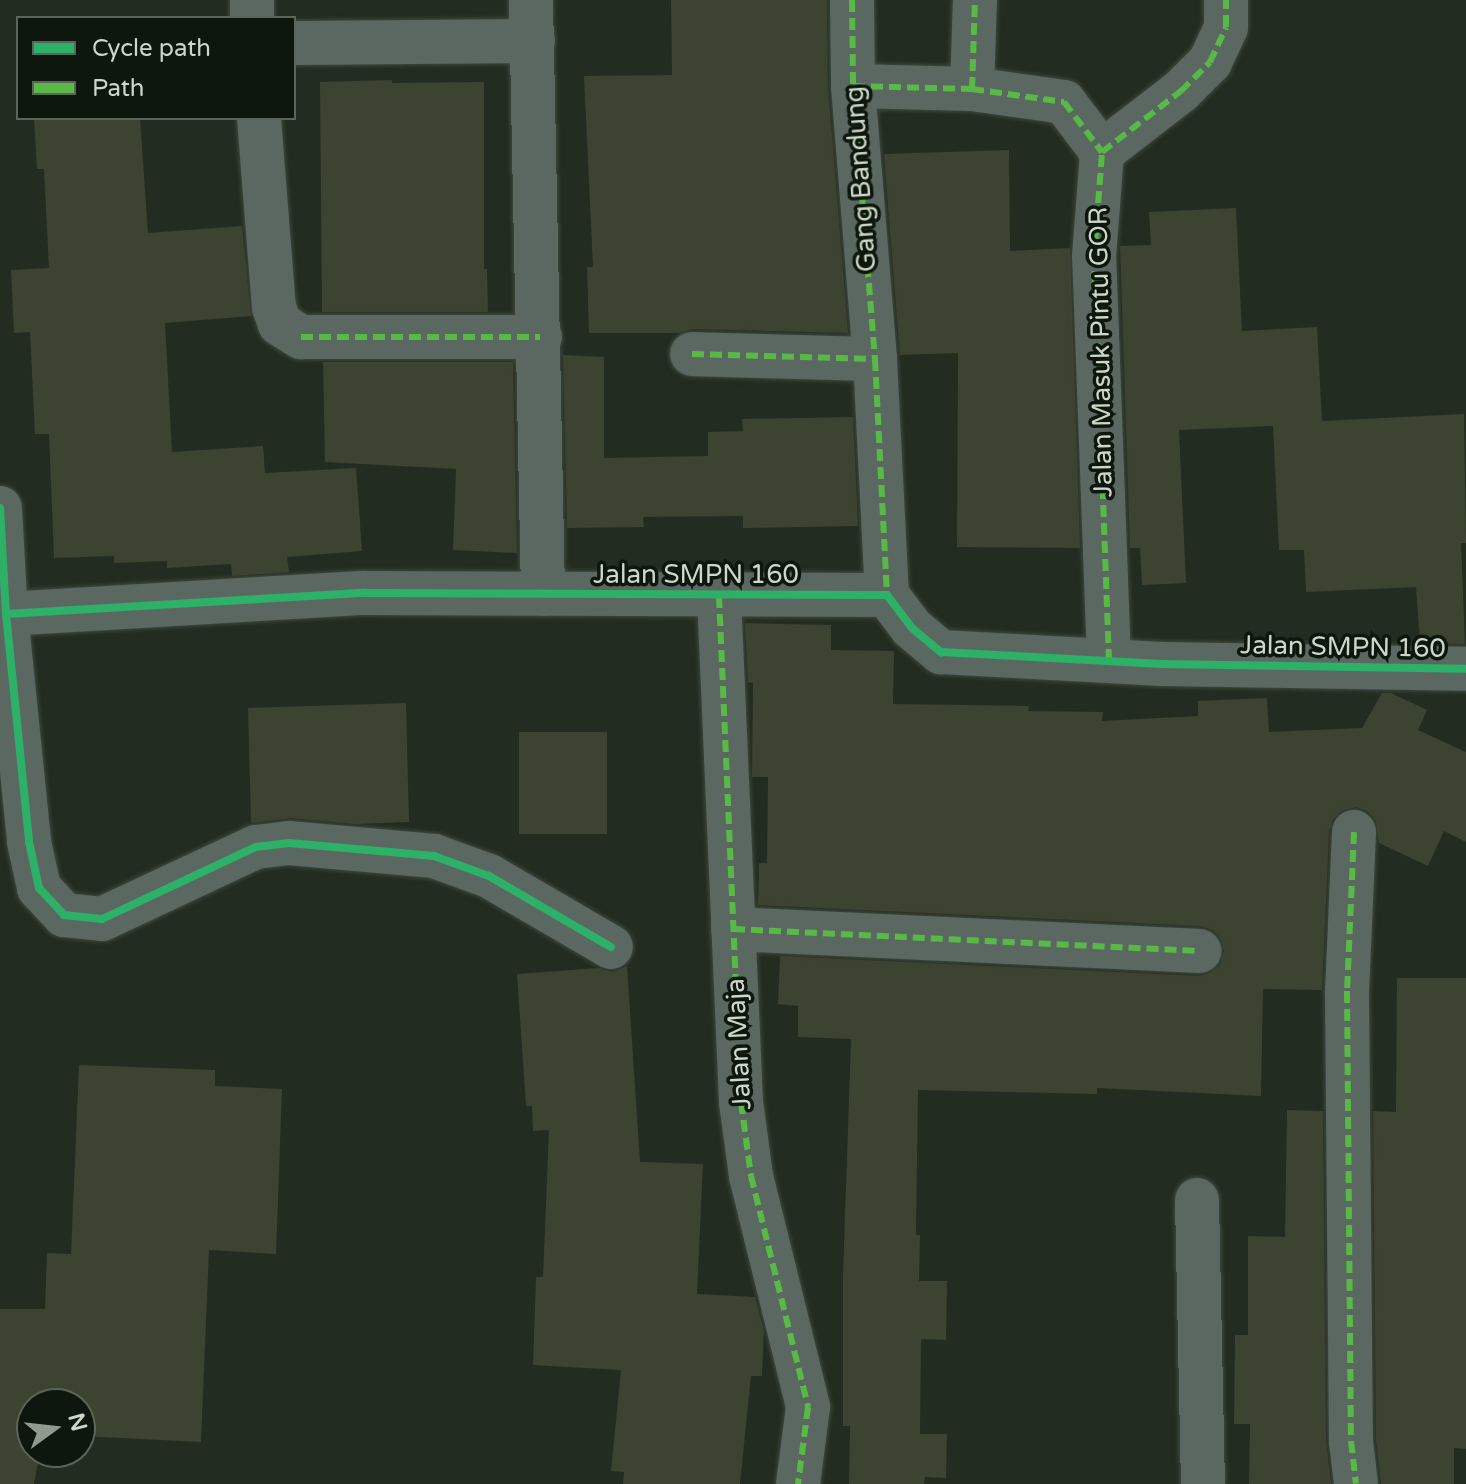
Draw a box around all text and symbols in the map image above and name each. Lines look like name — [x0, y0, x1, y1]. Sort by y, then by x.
legend — [16, 16, 296, 120]
text: Cycle path — [92, 34, 211, 63]
text: Path — [92, 74, 145, 103]
street label: Gang Bandung — [839, 85, 883, 273]
street label: Jalan Masuk Pintu GOR — [1083, 207, 1119, 497]
street label: Jalan SMPN 160 — [593, 559, 799, 591]
street label: Jalan SMPN 160 — [1240, 630, 1446, 664]
street label: Jalan Maja — [720, 978, 758, 1110]
north arrow — [16, 1388, 96, 1468]
text: N — [62, 1410, 92, 1434]

